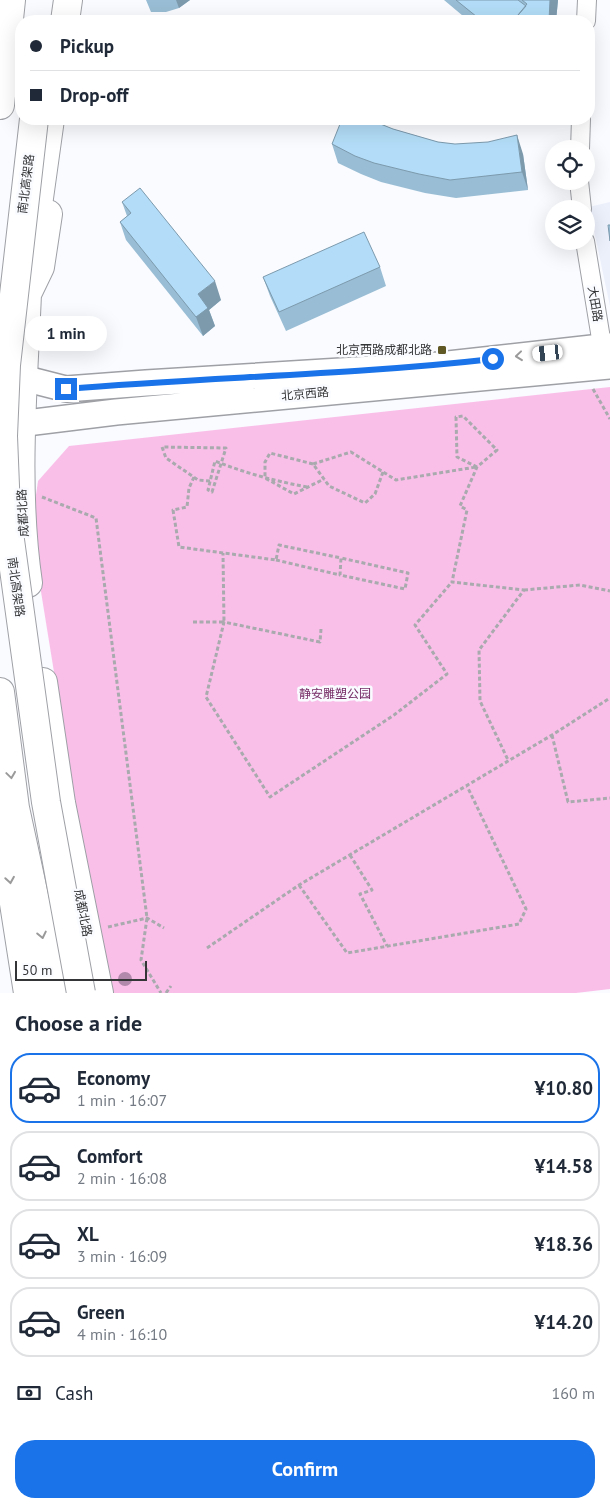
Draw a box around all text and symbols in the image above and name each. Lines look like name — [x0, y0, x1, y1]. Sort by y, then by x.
text: Pickup — [60, 34, 114, 58]
text: Drop-off — [60, 83, 128, 107]
map controls — [545, 140, 595, 250]
button: locate — [545, 140, 595, 190]
street label: 南北高架路 — [14, 153, 37, 215]
button: layers — [545, 200, 595, 250]
street label: 大田路 — [585, 285, 606, 323]
callout: 1 min — [25, 316, 107, 352]
text: 1 min — [46, 323, 86, 343]
place label: 北京西路成都北路 — [336, 342, 432, 357]
marker: 北京西路成都北路 — [436, 344, 448, 356]
car — [532, 344, 563, 362]
route start — [482, 348, 504, 370]
one-way arrow — [515, 350, 523, 361]
route end — [55, 378, 77, 400]
street label: 北京西路 — [280, 384, 330, 403]
street label: 成都北路 — [14, 489, 31, 537]
street label: 南北高架路 — [5, 556, 28, 618]
park label: 静安雕塑公园 — [299, 686, 371, 701]
one-way arrow — [5, 772, 16, 780]
one-way arrow — [5, 876, 15, 884]
street label: 成都北路 — [72, 888, 95, 938]
one-way arrow — [36, 930, 47, 939]
scale bar — [15, 958, 148, 981]
text: 50 m — [22, 961, 52, 979]
text: Choose a ride — [15, 1009, 142, 1037]
icon: car — [17, 1066, 62, 1111]
text: Economy — [77, 1066, 150, 1090]
text: ¥10.80 — [534, 1076, 593, 1100]
text: 1 min · 16:07 — [77, 1090, 167, 1110]
icon: car — [17, 1144, 62, 1189]
text: Comfort — [77, 1144, 143, 1168]
text: ¥14.58 — [534, 1154, 593, 1178]
text: 2 min · 16:08 — [77, 1168, 167, 1188]
icon: car — [17, 1222, 62, 1267]
text: XL — [77, 1222, 99, 1246]
text: ¥18.36 — [534, 1232, 593, 1256]
text: 3 min · 16:09 — [77, 1246, 167, 1266]
icon: car — [17, 1300, 62, 1345]
text: Green — [77, 1300, 125, 1324]
text: ¥14.20 — [534, 1310, 593, 1334]
text: 4 min · 16:10 — [77, 1324, 167, 1344]
icon: cash — [15, 1379, 43, 1407]
text: Cash — [55, 1381, 93, 1405]
text: 160 m — [552, 1383, 595, 1403]
button: Confirm — [15, 1440, 595, 1498]

